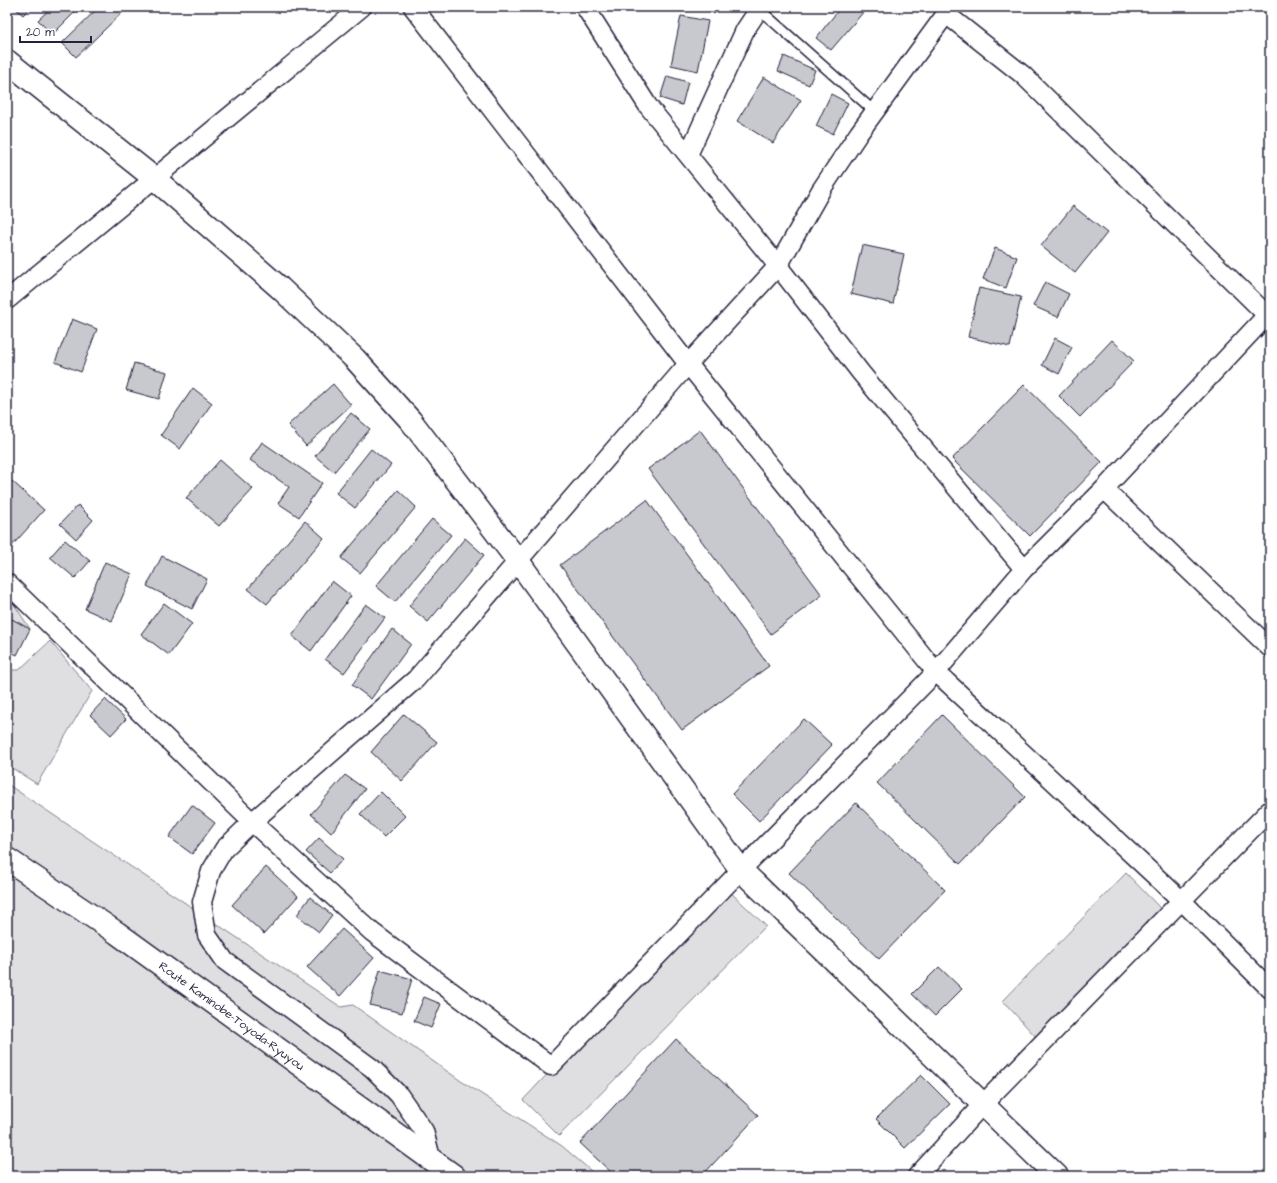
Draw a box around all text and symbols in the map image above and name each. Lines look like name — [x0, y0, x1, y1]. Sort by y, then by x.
scale bar — [20, 18, 91, 44]
text: 20 m — [26, 24, 55, 41]
street label: Route Kaminobe-Toyoda-Ryuyou — [155, 958, 308, 1075]

